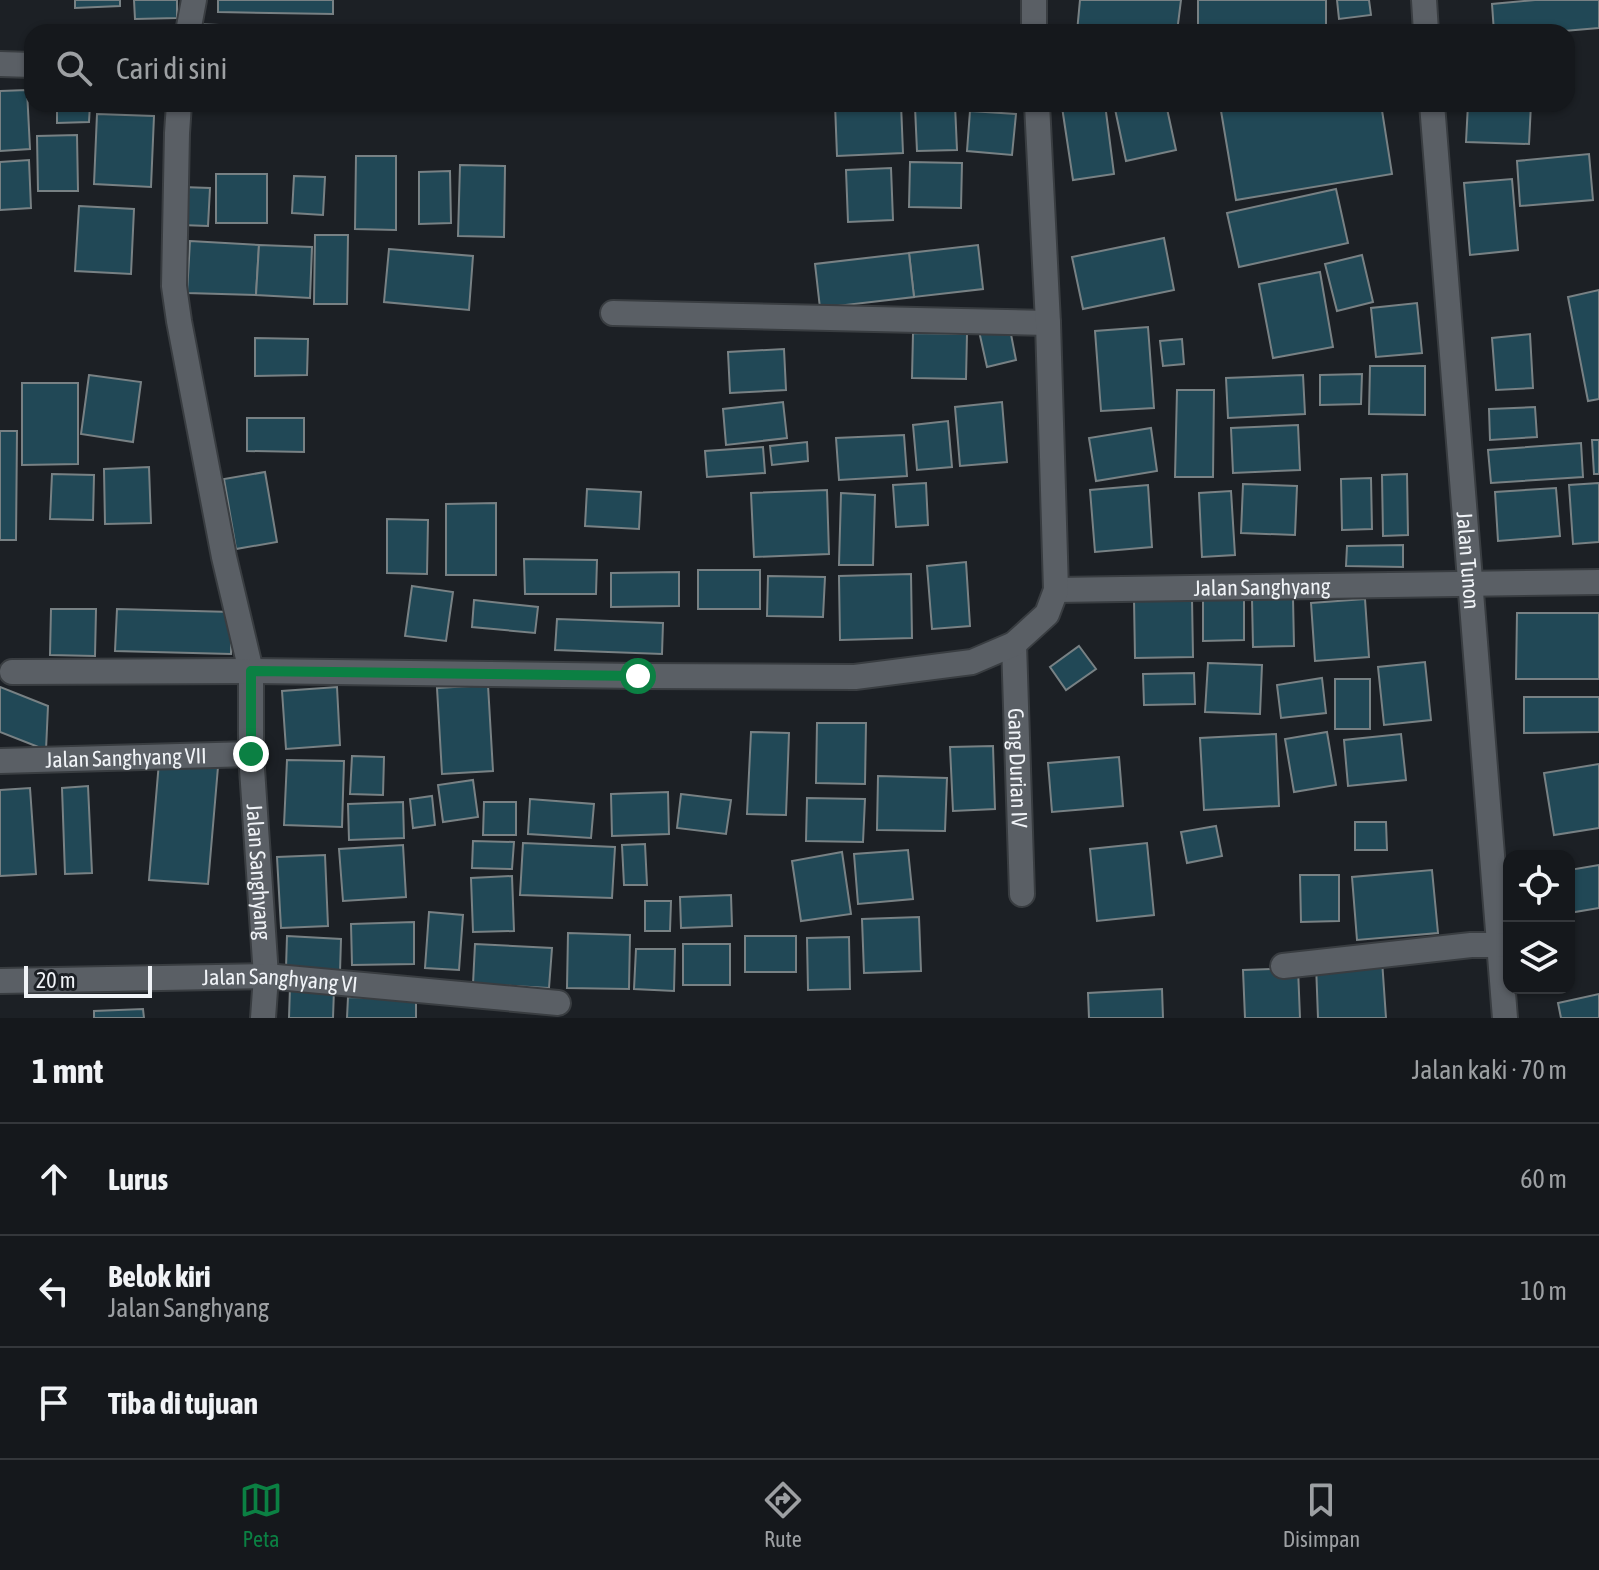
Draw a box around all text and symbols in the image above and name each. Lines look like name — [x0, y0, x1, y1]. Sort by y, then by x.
search box — [24, 24, 1575, 112]
icon: search — [52, 46, 96, 90]
text: Cari di sini — [116, 51, 227, 85]
street label: Jalan Tunon — [1452, 511, 1485, 610]
street label: Jalan Sanghyang — [1194, 573, 1331, 601]
route start — [620, 658, 656, 694]
street label: Gang Durian IV — [1003, 708, 1033, 829]
route end — [233, 736, 269, 772]
street label: Jalan Sanghyang VII — [45, 742, 207, 773]
street label: Jalan Sanghyang — [241, 803, 277, 941]
map controls — [1503, 850, 1575, 994]
button: locate — [1503, 850, 1575, 922]
button: layers — [1503, 922, 1575, 994]
scale bar — [24, 962, 152, 998]
street label: Jalan Sanghyang VI — [202, 963, 359, 997]
text: 20 m — [36, 967, 76, 993]
text: 1 mnt — [32, 1051, 103, 1090]
text: Jalan kaki · 70 m — [1412, 1055, 1567, 1085]
icon: ahead — [32, 1157, 76, 1201]
text: Lurus — [108, 1162, 168, 1196]
text: 60 m — [1520, 1164, 1567, 1194]
text: Belok kiri — [108, 1259, 211, 1293]
icon: left — [32, 1269, 76, 1313]
text: 10 m — [1520, 1276, 1567, 1306]
text: Jalan Sanghyang — [108, 1293, 269, 1323]
icon: arrive — [32, 1381, 76, 1425]
text: Tiba di tujuan — [108, 1386, 258, 1420]
tab: Peta — [239, 1478, 283, 1552]
tab: Rute — [761, 1478, 805, 1552]
tab: Disimpan — [1283, 1478, 1360, 1552]

